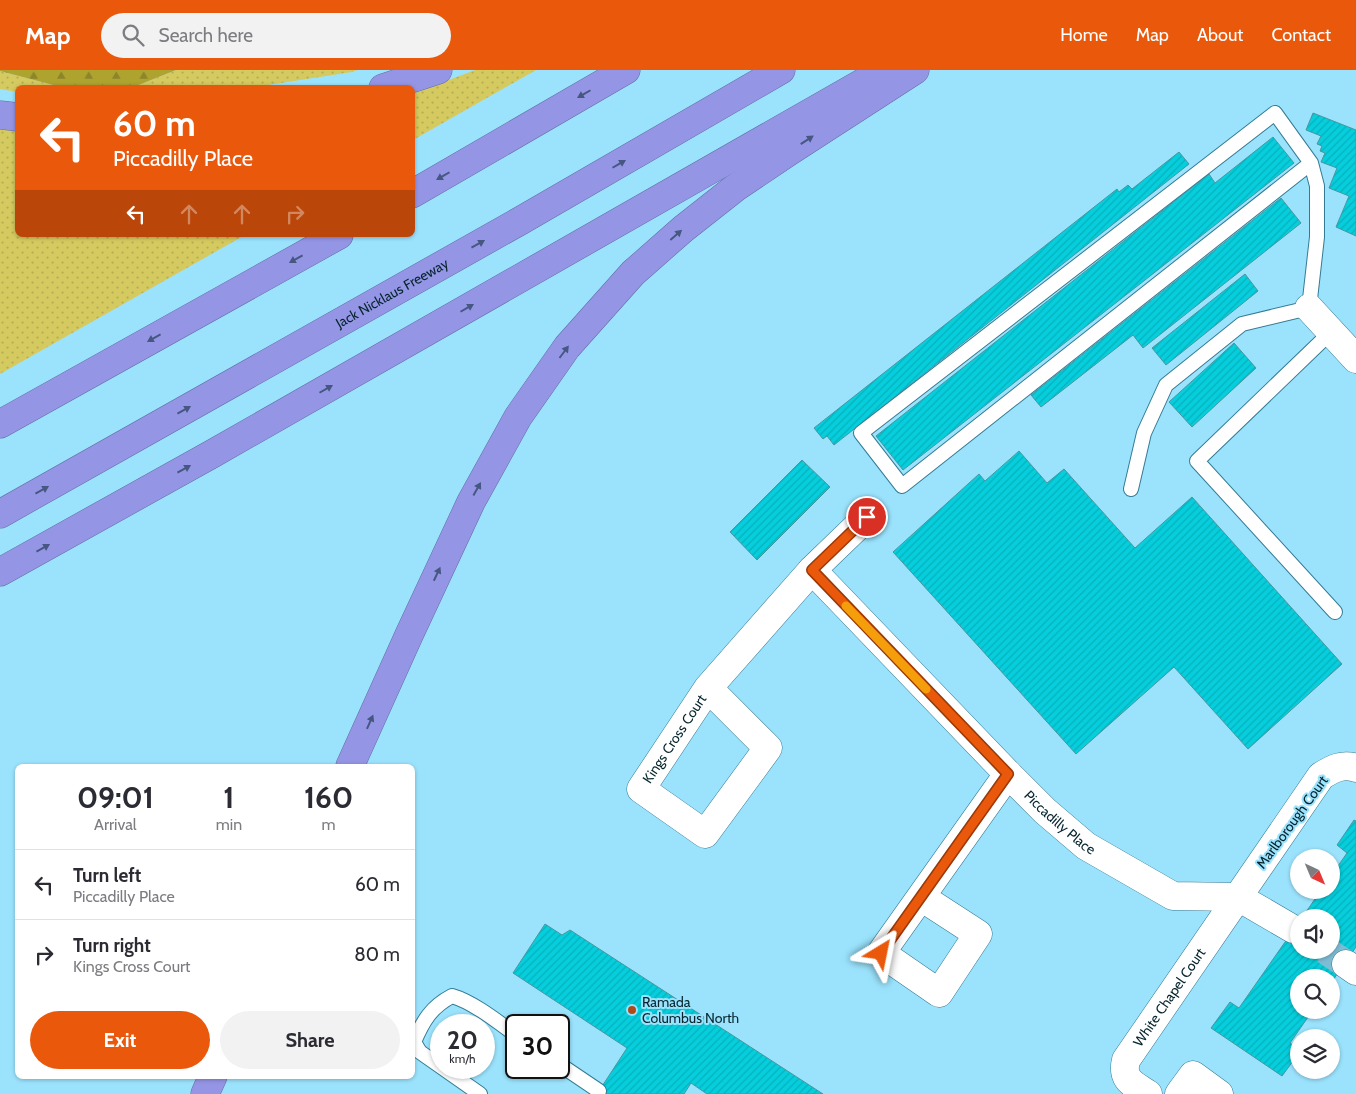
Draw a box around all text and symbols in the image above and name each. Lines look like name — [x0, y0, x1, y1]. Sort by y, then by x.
search box — [101, 13, 451, 58]
text: Map — [25, 21, 71, 50]
icon: search — [119, 21, 147, 49]
text: Search here — [159, 24, 253, 47]
text: Home — [1060, 24, 1108, 46]
text: Map — [1136, 24, 1169, 46]
text: About — [1197, 24, 1243, 46]
text: Contact — [1271, 24, 1331, 46]
one-way arrow — [577, 90, 590, 99]
text: 60 m — [113, 102, 196, 145]
icon: left — [30, 105, 95, 170]
one-way arrow — [801, 135, 814, 144]
text: Piccadilly Place — [113, 145, 253, 172]
one-way arrow — [613, 159, 626, 168]
one-way arrow — [437, 171, 450, 180]
icon: left — [122, 200, 150, 228]
icon: ahead — [175, 200, 203, 228]
icon: ahead — [228, 200, 256, 228]
icon: right — [281, 200, 309, 228]
one-way arrow — [670, 230, 683, 241]
one-way arrow — [471, 240, 485, 249]
one-way arrow — [289, 254, 303, 263]
street label: Jack Nicklaus Freeway — [332, 254, 452, 333]
one-way arrow — [460, 304, 473, 313]
one-way arrow — [147, 334, 161, 342]
one-way arrow — [558, 346, 569, 359]
one-way arrow — [319, 384, 332, 393]
one-way arrow — [177, 406, 191, 414]
one-way arrow — [177, 465, 192, 473]
one-way arrow — [473, 483, 482, 496]
one-way arrow — [36, 485, 49, 494]
pin — [846, 496, 888, 538]
icon: arrive — [853, 503, 881, 531]
one-way arrow — [35, 544, 50, 552]
one-way arrow — [433, 567, 441, 581]
street label: Kings Cross Court — [638, 691, 710, 787]
one-way arrow — [367, 715, 375, 729]
street label: Marlborough Court — [1252, 772, 1332, 872]
text: 09:01 — [77, 779, 154, 816]
text: 1 — [223, 779, 234, 816]
text: 160 — [304, 779, 353, 816]
street label: Piccadilly Place — [1020, 786, 1099, 859]
text: Arrival — [94, 815, 137, 834]
text: min — [216, 815, 242, 834]
text: m — [321, 815, 336, 834]
north arrow — [1290, 849, 1340, 899]
map controls — [1290, 849, 1340, 1079]
text: Turn left — [73, 864, 141, 887]
icon: left — [30, 871, 58, 899]
text: 60 m — [355, 873, 400, 896]
text: Piccadilly Place — [73, 887, 175, 906]
button: sound — [1290, 909, 1340, 959]
position arrow — [854, 926, 906, 978]
text: Turn right — [73, 934, 151, 957]
icon: right — [30, 941, 58, 969]
text: 80 m — [354, 943, 400, 966]
street label: White Chapel Court — [1129, 944, 1210, 1050]
text: Kings Cross Court — [73, 957, 190, 976]
button: search — [1290, 969, 1340, 1019]
place label: Ramada Columbus North — [642, 993, 739, 1027]
marker: Ramada Columbus North — [626, 1004, 638, 1016]
button: Exit — [30, 1011, 210, 1069]
button: Share — [220, 1011, 400, 1069]
speed limit sign: 30 — [505, 1014, 570, 1079]
text: 20 — [447, 1025, 478, 1055]
button: layers — [1290, 1029, 1340, 1079]
text: km/h — [449, 1051, 476, 1066]

